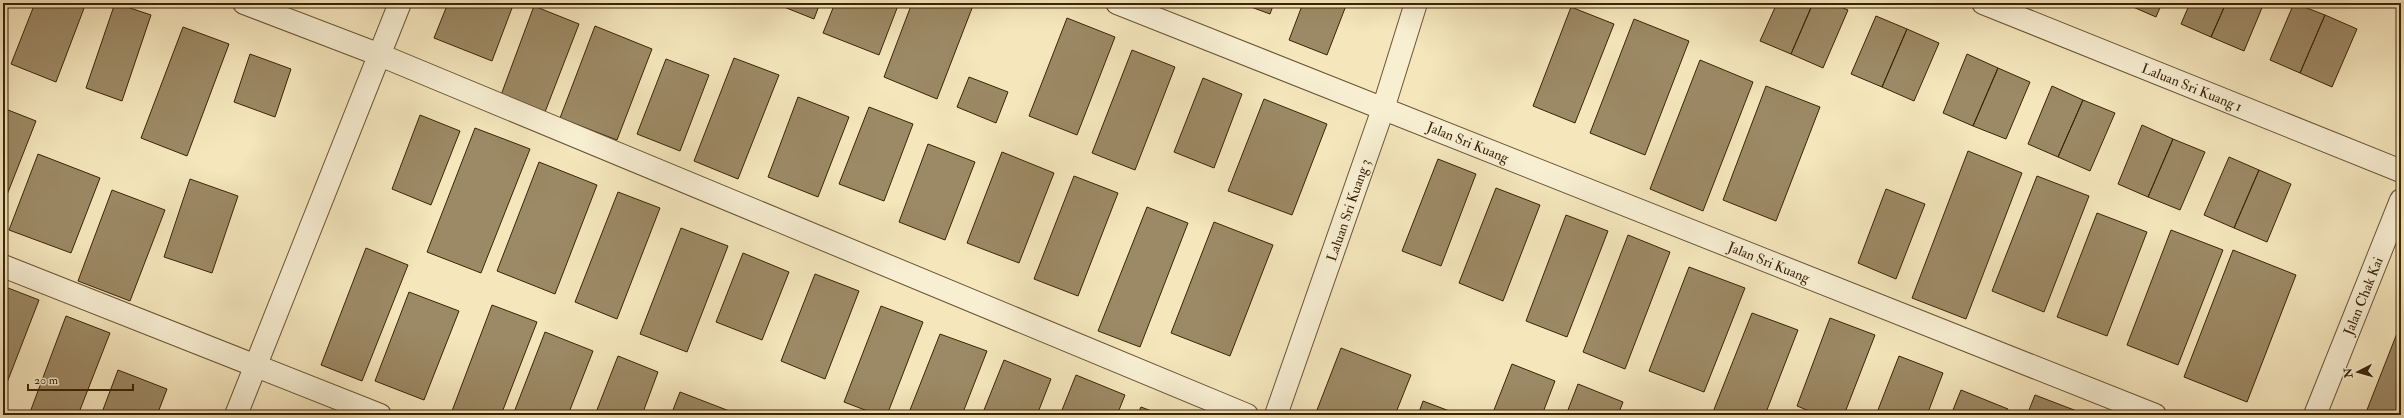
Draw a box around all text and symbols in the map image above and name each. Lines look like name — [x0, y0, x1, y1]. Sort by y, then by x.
street label: Laluan Sri Kuang 1 — [2139, 60, 2245, 115]
street label: Jalan Sri Kuang — [1423, 118, 1512, 167]
street label: Laluan Sri Kuang 3 — [1323, 157, 1374, 264]
street label: Jalan Sri Kuang — [1724, 238, 1813, 287]
street label: Jalan Chak Kai — [2340, 254, 2387, 339]
north arrow — [2338, 352, 2378, 392]
scale bar — [28, 366, 133, 392]
text: N — [2341, 366, 2356, 380]
text: 20 m — [34, 373, 59, 388]

